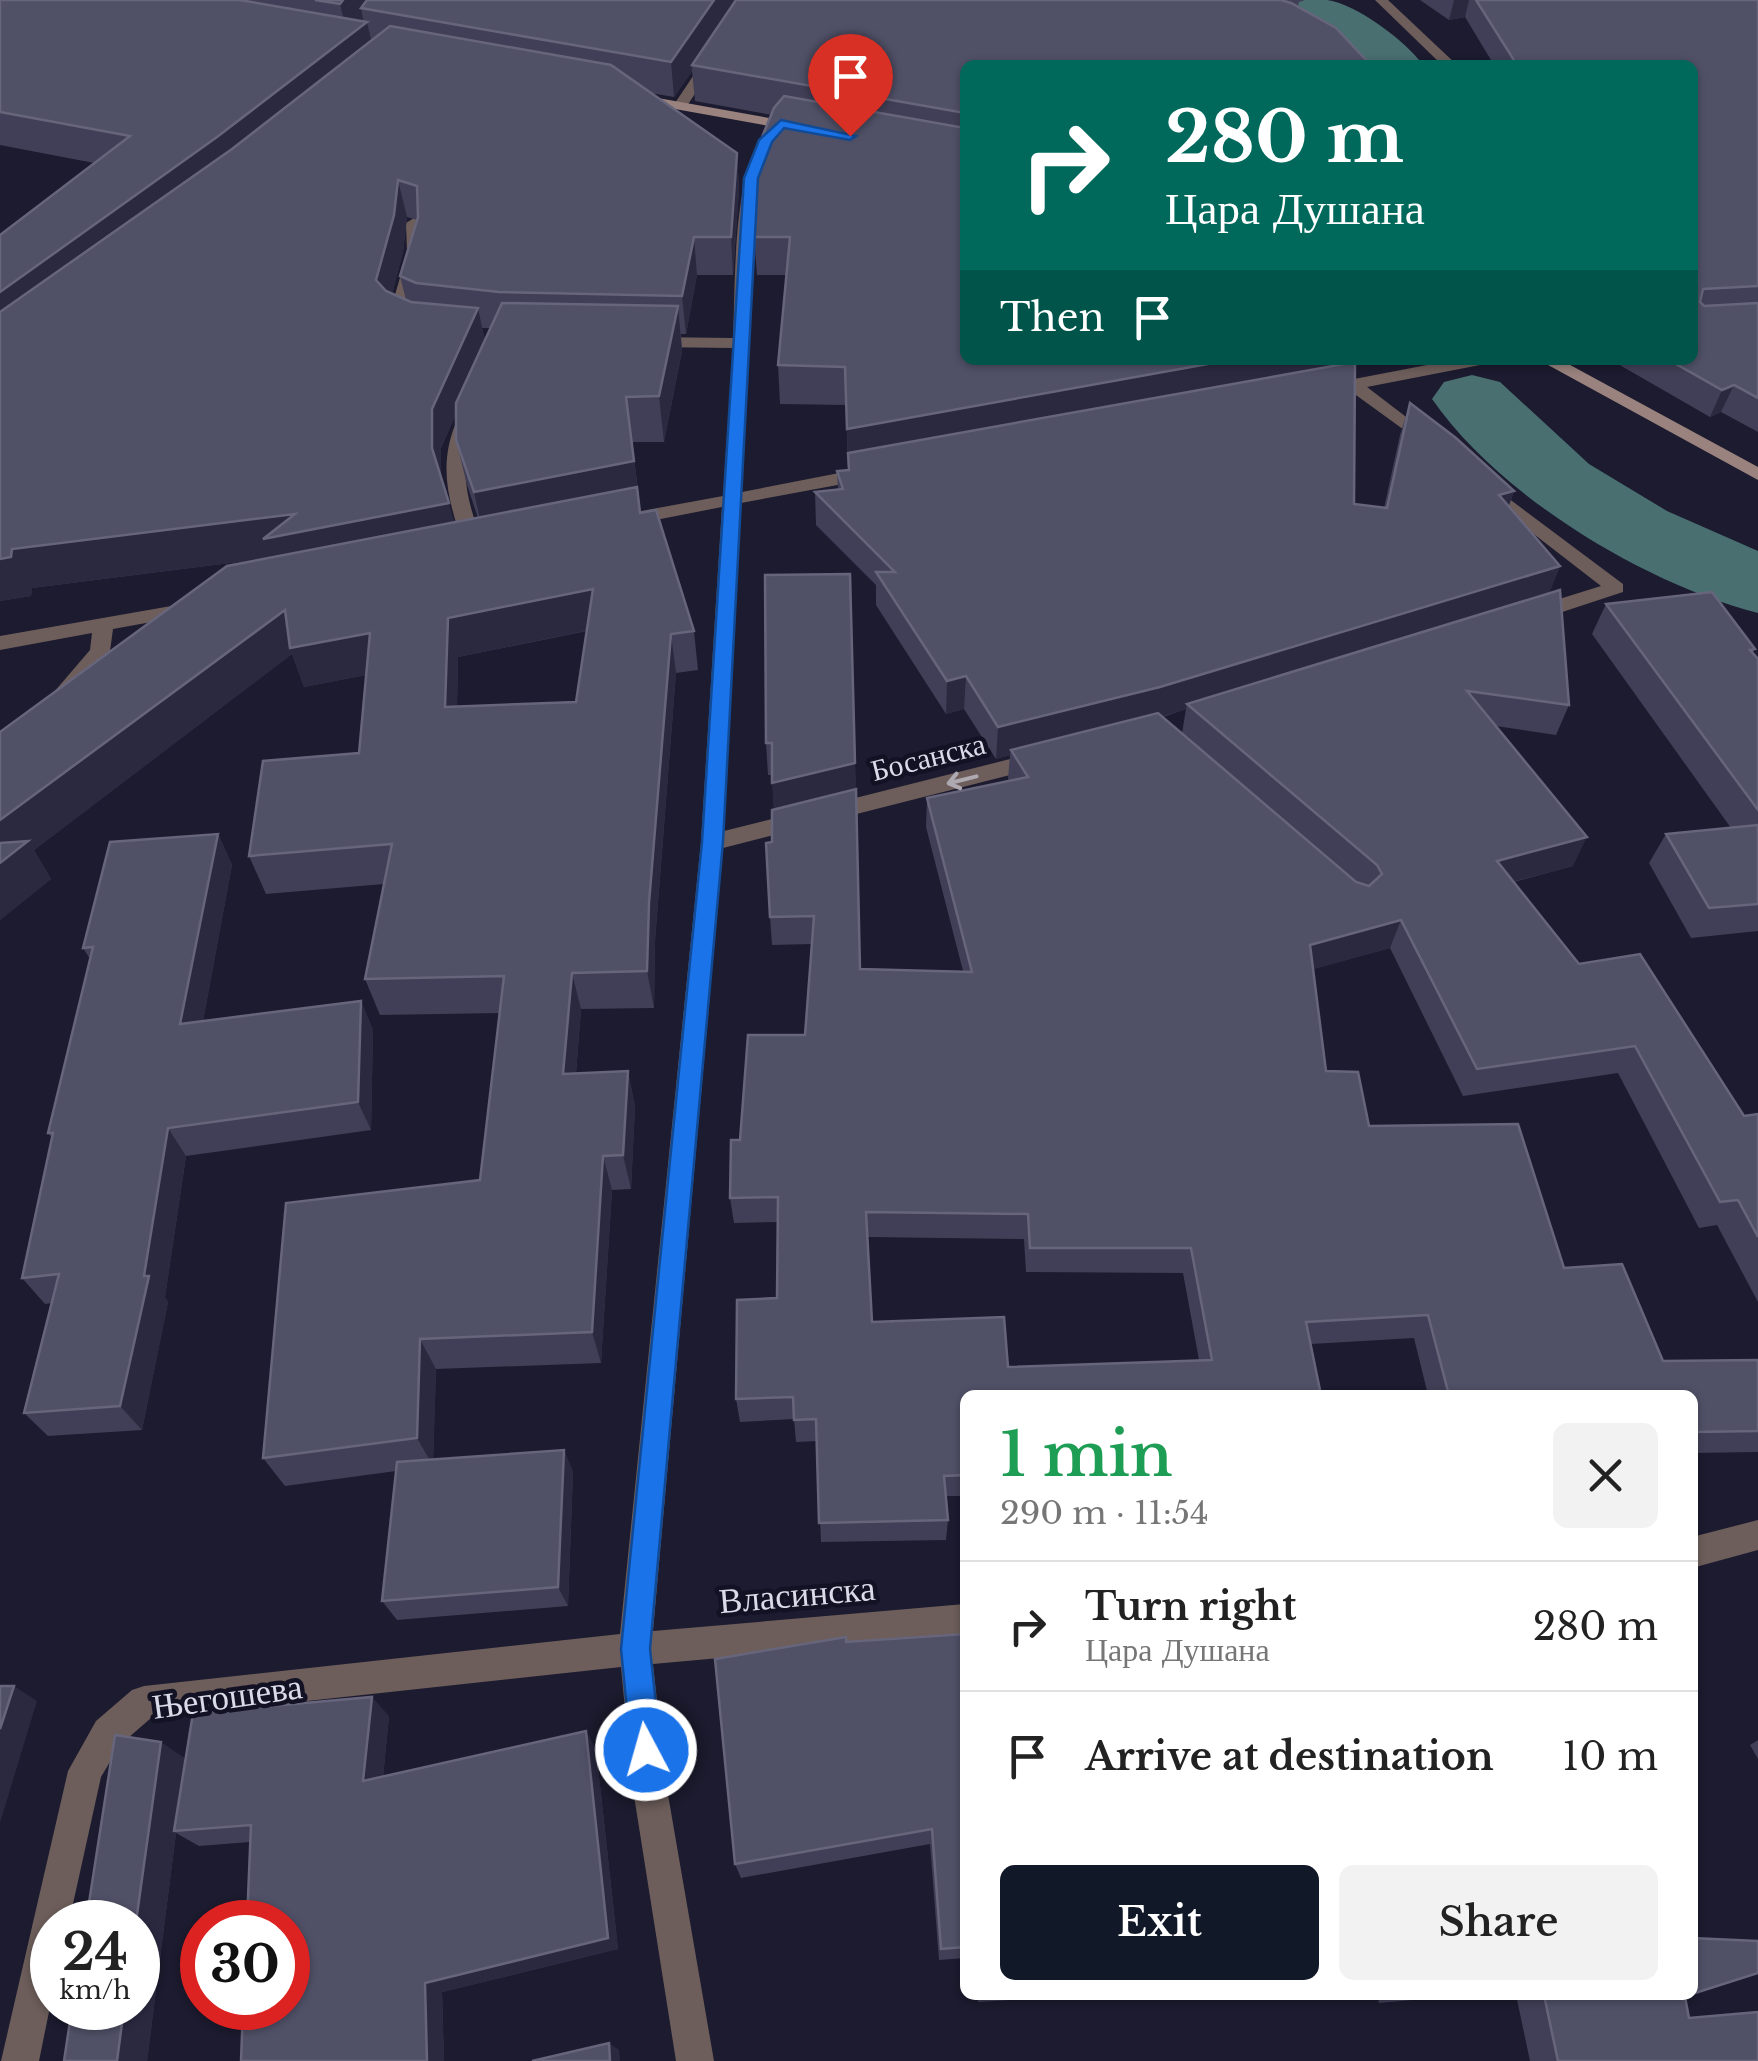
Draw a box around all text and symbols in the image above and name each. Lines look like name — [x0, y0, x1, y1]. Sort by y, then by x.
pin — [808, 34, 893, 137]
icon: arrive — [823, 49, 878, 104]
text: 280 m — [1165, 94, 1404, 181]
icon: right — [1000, 100, 1130, 230]
text: Цара Душана — [1165, 180, 1425, 236]
icon: arrive — [1125, 290, 1180, 345]
text: Then — [1000, 294, 1105, 341]
street label: Босанска — [867, 725, 989, 789]
one-way arrow — [947, 771, 978, 790]
text: 1 min — [1000, 1418, 1173, 1492]
button: close — [1553, 1423, 1658, 1528]
text: 290 m · 11:54 — [1000, 1493, 1209, 1533]
street label: Власинска — [717, 1566, 877, 1622]
text: Turn right — [1085, 1583, 1296, 1630]
icon: right — [1000, 1599, 1055, 1654]
text: 280 m — [1533, 1603, 1658, 1650]
text: Цара Душана — [1085, 1630, 1270, 1670]
street label: Његошева — [149, 1664, 305, 1728]
position arrow — [594, 1698, 698, 1802]
icon: arrive — [1000, 1729, 1055, 1784]
text: Arrive at destination — [1085, 1733, 1494, 1780]
text: 10 m — [1562, 1733, 1658, 1780]
button: Exit — [1000, 1865, 1319, 1980]
button: Share — [1339, 1865, 1658, 1980]
speed limit sign: 30 — [180, 1900, 310, 2030]
text: 24 — [62, 1921, 128, 1984]
text: km/h — [60, 1975, 130, 2006]

